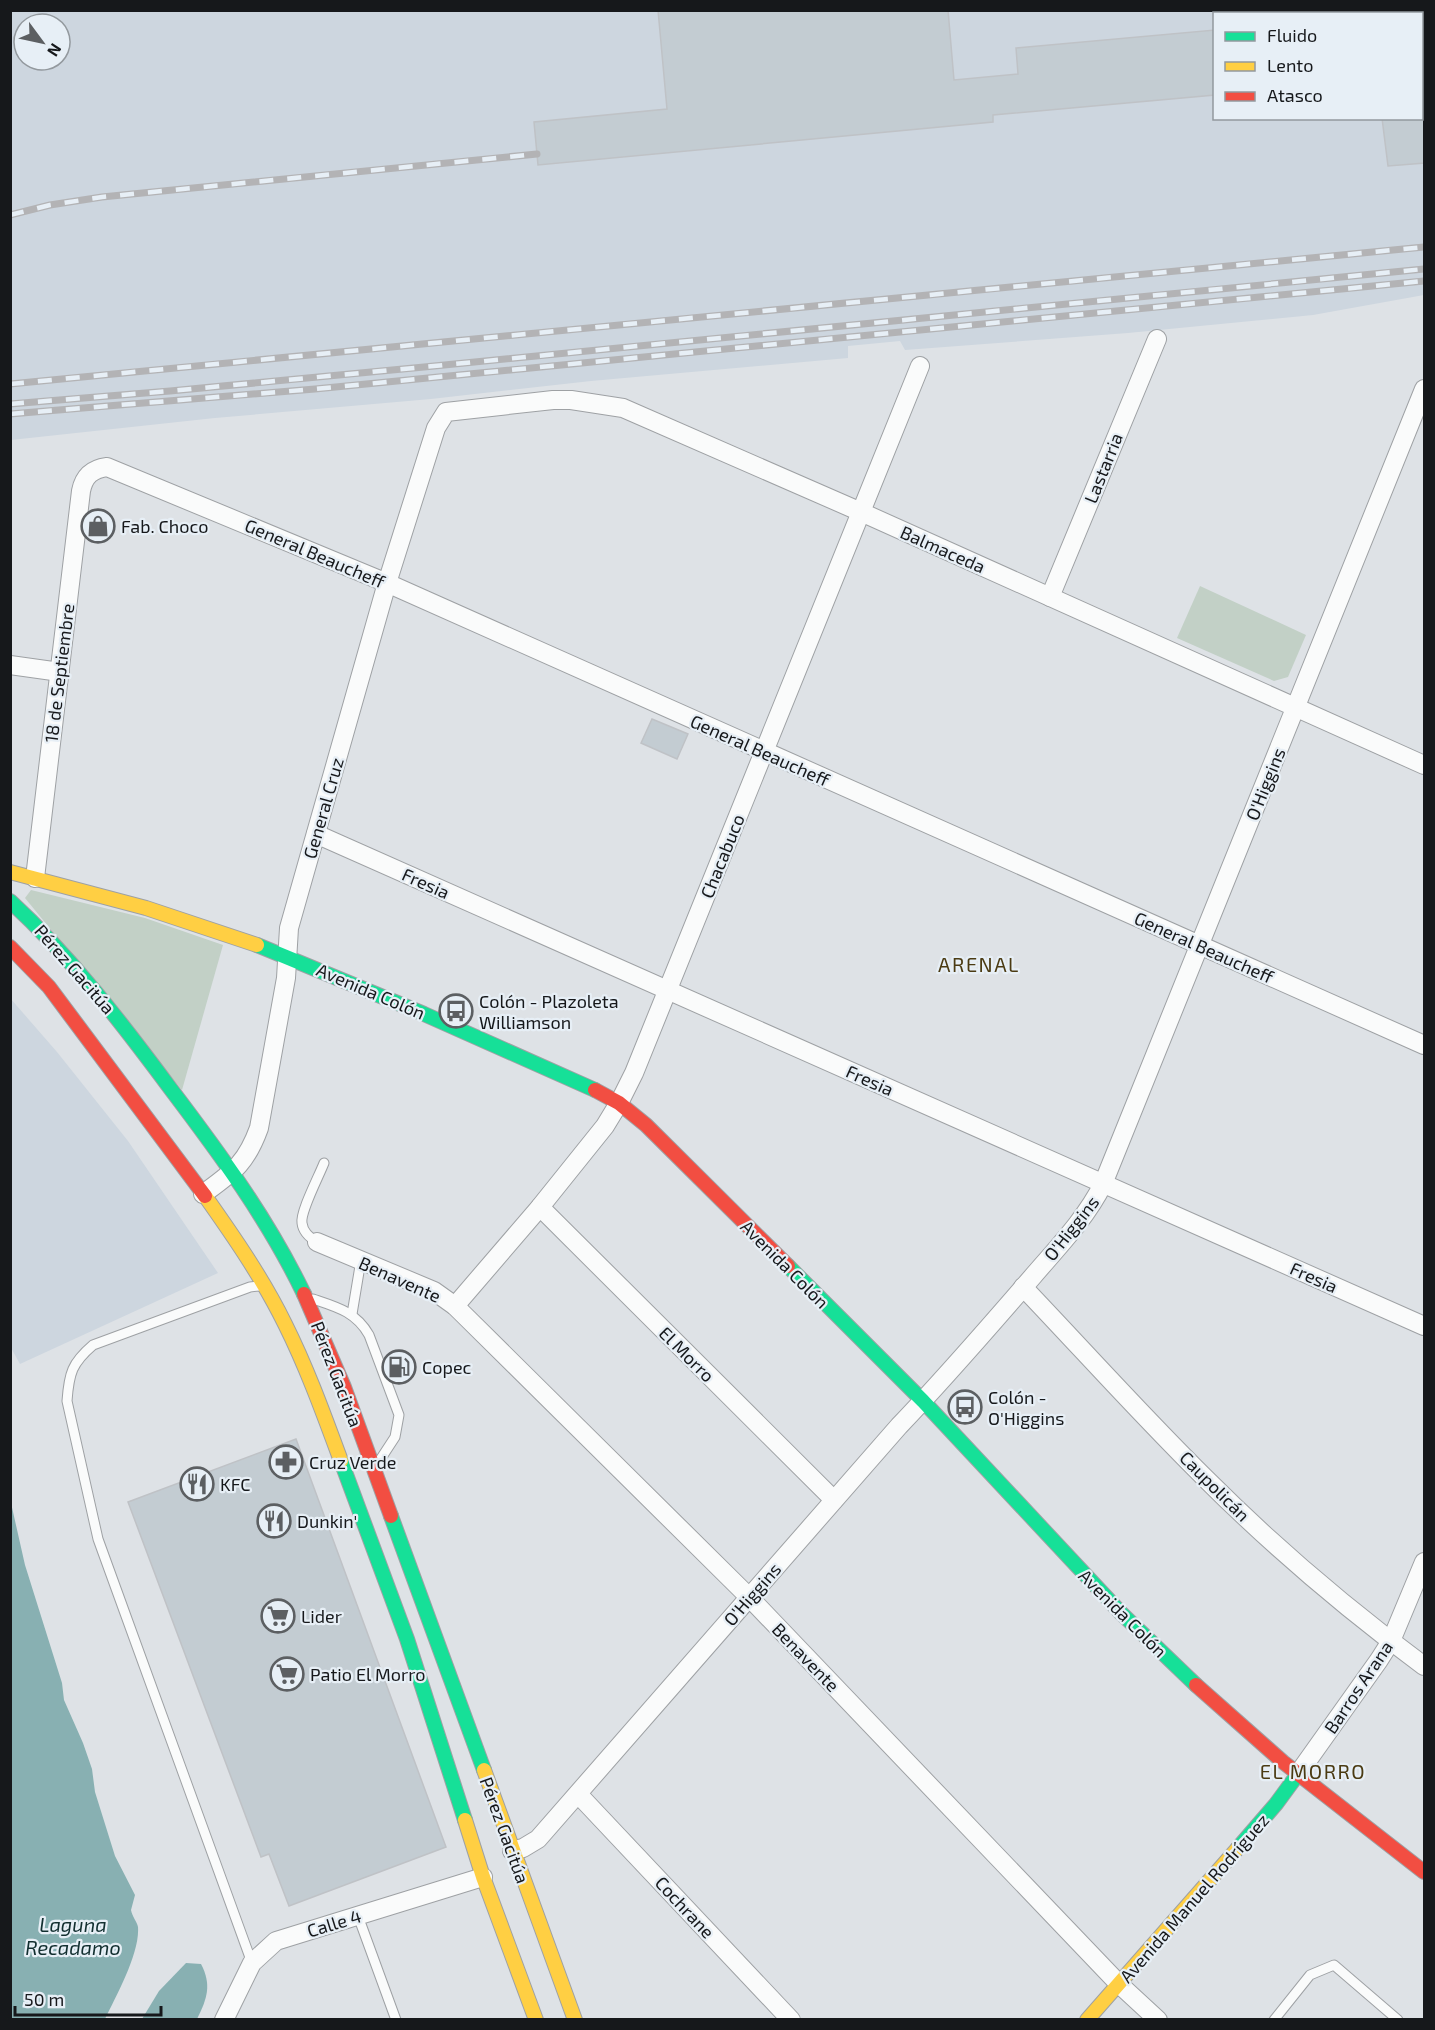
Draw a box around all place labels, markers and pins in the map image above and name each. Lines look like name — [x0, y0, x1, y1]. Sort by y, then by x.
shop icon: Fab. Choco — [80, 508, 116, 544]
place label: Fab. Choco — [121, 515, 208, 537]
place label: Colón - Plazoleta Williamson — [479, 990, 619, 1033]
bus stop icon: Colón - Plazoleta Williamson — [438, 993, 474, 1029]
fuel station icon: Copec — [381, 1349, 417, 1385]
place label: Copec — [422, 1356, 472, 1378]
place label: Colón - O'Higgins — [988, 1386, 1064, 1429]
bus stop icon: Colón - O'Higgins — [947, 1389, 983, 1425]
pharmacy icon: Cruz Verde — [268, 1444, 304, 1480]
place label: Cruz Verde — [309, 1451, 396, 1473]
restaurant icon: KFC — [179, 1466, 215, 1502]
place label: KFC — [220, 1473, 250, 1495]
restaurant icon: Dunkin' — [256, 1503, 292, 1539]
place label: Dunkin' — [297, 1510, 357, 1532]
supermarket icon: Lider — [260, 1598, 296, 1634]
place label: Lider — [301, 1605, 342, 1627]
supermarket icon: Patio El Morro — [269, 1656, 305, 1692]
place label: Patio El Morro — [310, 1663, 425, 1685]

